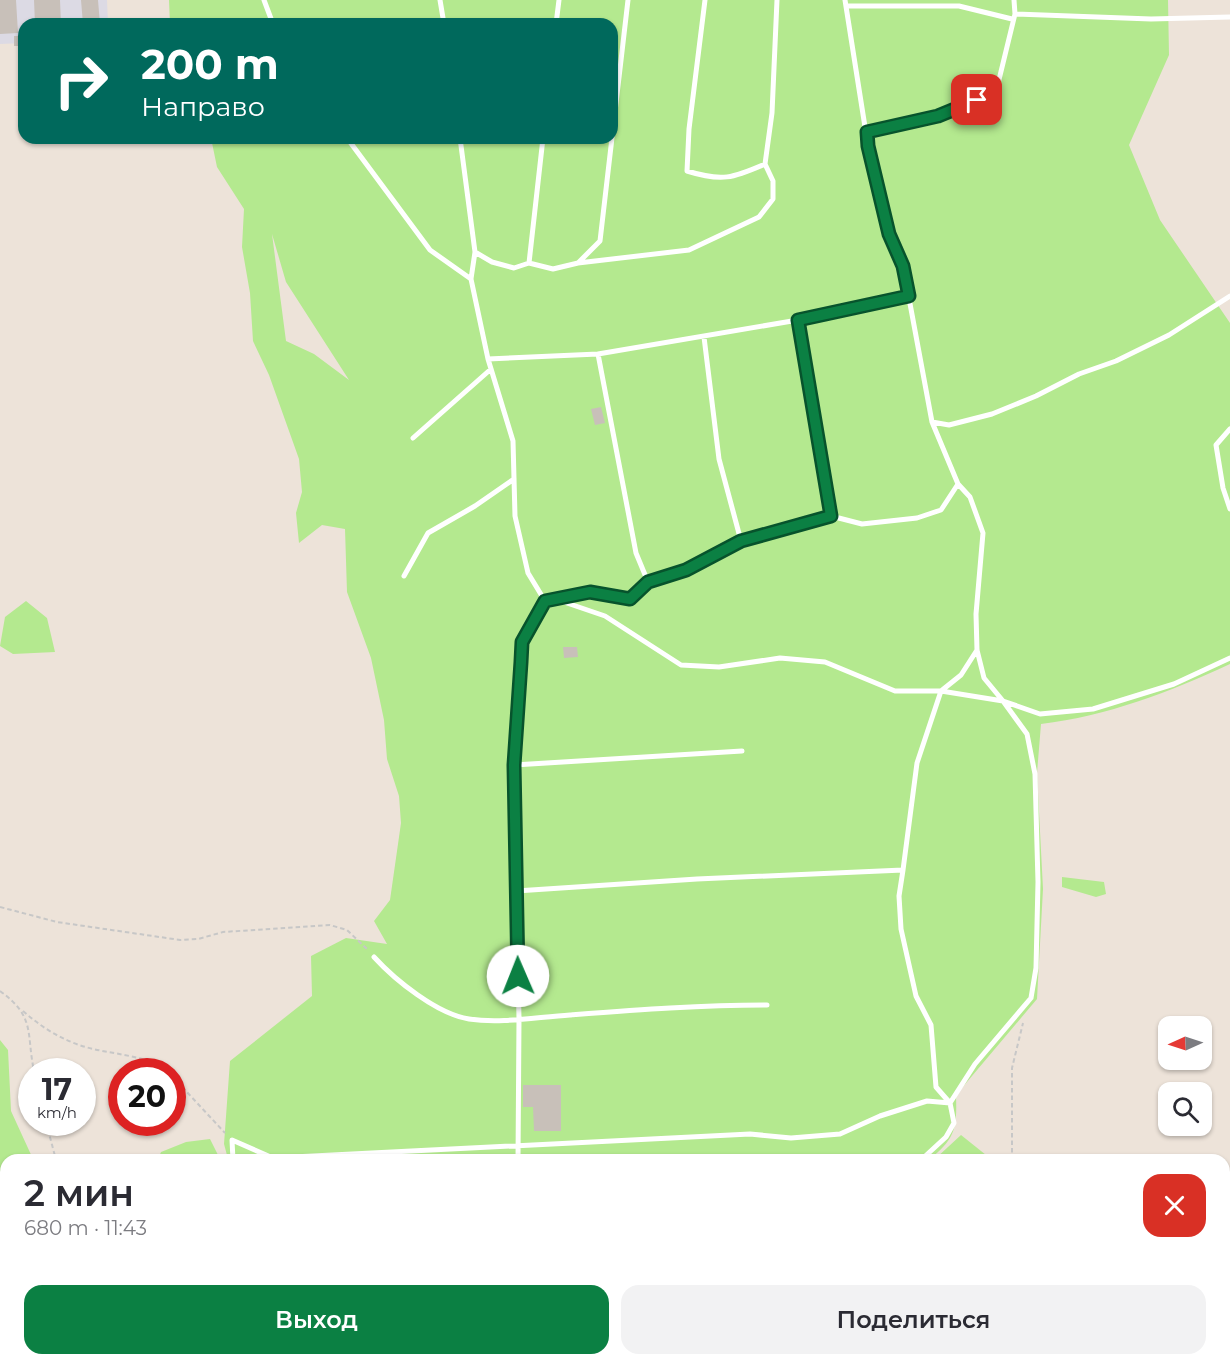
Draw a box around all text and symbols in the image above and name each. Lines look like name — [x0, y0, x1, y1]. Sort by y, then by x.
text: 200 m — [141, 38, 279, 90]
icon: right — [42, 42, 120, 120]
pin — [951, 74, 1002, 125]
icon: arrive — [960, 83, 993, 116]
text: Направо — [141, 90, 265, 123]
position arrow — [486, 944, 550, 1008]
north arrow — [1158, 1016, 1212, 1070]
map controls — [1158, 1016, 1212, 1136]
speed limit sign: 20 — [108, 1058, 186, 1136]
text: 17 — [42, 1071, 72, 1108]
button: search — [1158, 1082, 1212, 1136]
text: km/h — [37, 1103, 77, 1122]
text: 2 мин — [24, 1171, 134, 1215]
button: close — [1143, 1174, 1206, 1237]
text: 680 m · 11:43 — [24, 1216, 147, 1240]
button: Выход — [24, 1285, 609, 1354]
button: Поделиться — [621, 1285, 1206, 1354]

